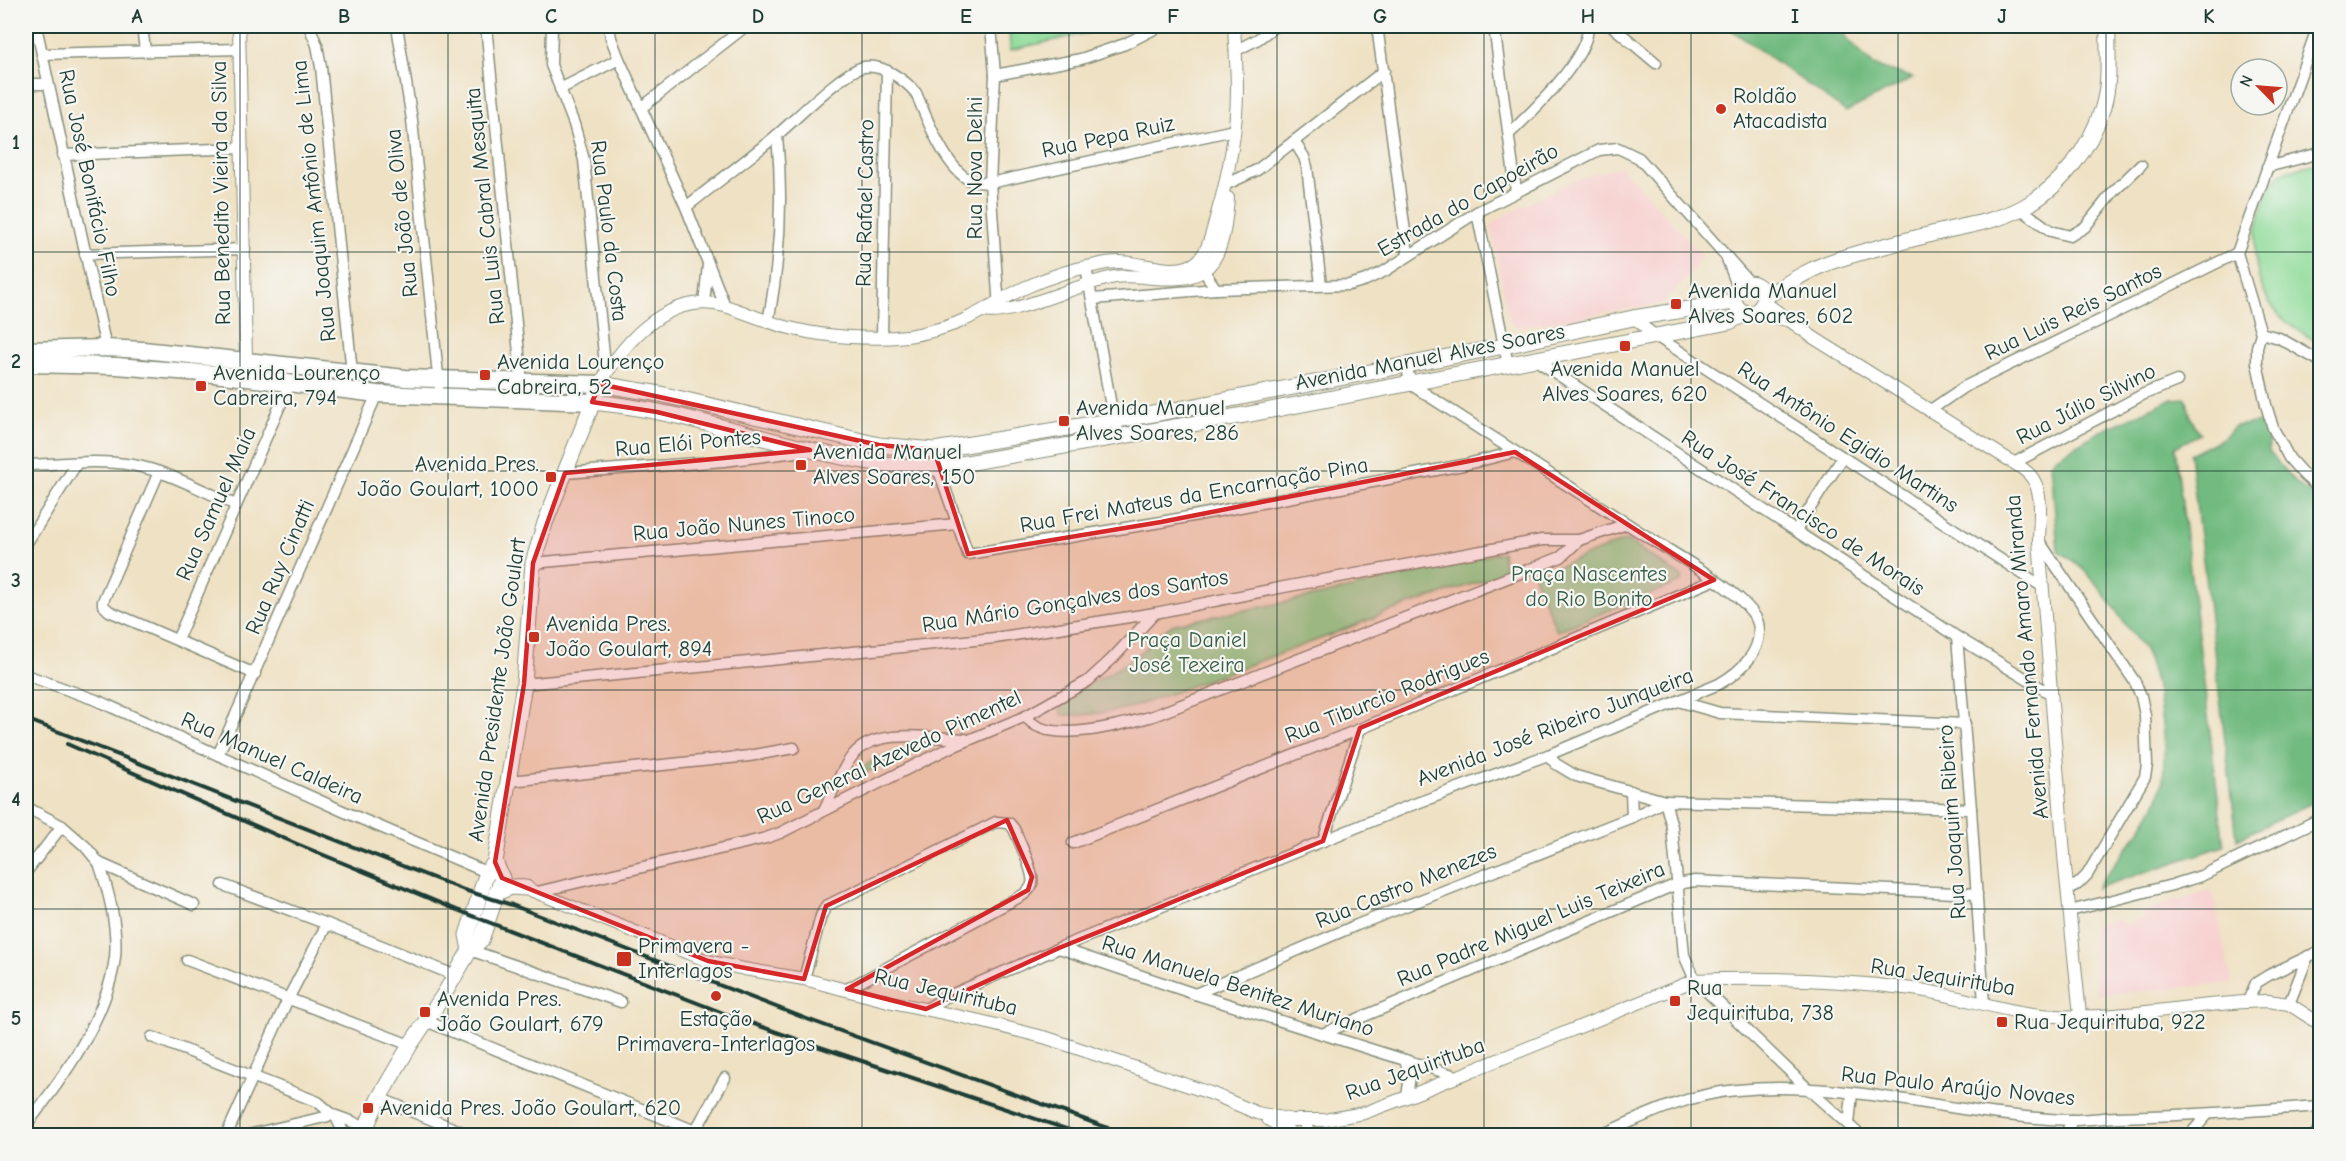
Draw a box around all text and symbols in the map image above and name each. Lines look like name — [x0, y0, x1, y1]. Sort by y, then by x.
text: A — [131, 5, 143, 28]
text: B — [338, 5, 350, 28]
text: C — [545, 5, 557, 28]
text: D — [752, 5, 764, 28]
text: E — [960, 5, 972, 28]
text: F — [1167, 5, 1179, 28]
text: G — [1373, 5, 1387, 28]
text: H — [1581, 5, 1595, 28]
text: I — [1791, 5, 1799, 28]
text: J — [1997, 5, 2007, 28]
text: K — [2203, 5, 2215, 28]
north arrow — [2229, 57, 2289, 117]
street label: Rua Joaquim Antônio de Lima — [286, 59, 342, 343]
street label: Rua Benedito Vieira da Silva — [206, 61, 236, 325]
street label: Rua José Bonifácio Filho — [53, 67, 127, 299]
text: N — [2236, 73, 2257, 90]
place label: Roldão Atacadista — [1733, 83, 1828, 134]
street label: Rua Luis Cabral Mesquita — [460, 86, 510, 326]
street label: Rua Nova Delhi — [962, 97, 988, 239]
marker: Roldão Atacadista — [1714, 102, 1728, 116]
street label: Rua Pepa Ruiz — [1039, 110, 1177, 164]
street label: Rua Rafael Castro — [851, 119, 879, 287]
street label: Rua João de Oliva — [380, 128, 424, 298]
text: 1 — [12, 131, 20, 154]
street label: Estrada do Capoeirão — [1373, 138, 1563, 262]
street label: Rua Paulo da Costa — [585, 139, 633, 323]
street label: Rua Luis Reis Santos — [1980, 258, 2166, 366]
place label: Avenida Manuel Alves Soares, 602 — [1688, 278, 1853, 329]
marker: Avenida Manuel Alves Soares, 602 — [1669, 297, 1683, 311]
street label: Avenida Manuel Alves Soares — [1293, 318, 1567, 396]
marker: Avenida Manuel Alves Soares, 620 — [1618, 339, 1632, 353]
place label: Avenida Lourenço Cabreira, 52 — [497, 349, 664, 400]
text: 2 — [11, 350, 21, 373]
place label: Avenida Manuel Alves Soares, 620 — [1542, 356, 1708, 407]
street label: Rua Antônio Egidio Martins — [1733, 356, 1963, 518]
street label: Rua Júlio Silvino — [2012, 358, 2160, 450]
place label: Avenida Lourenço Cabreira, 794 — [213, 360, 380, 411]
marker: Avenida Lourenço Cabreira, 52 — [478, 368, 492, 382]
marker: Avenida Lourenço Cabreira, 794 — [194, 379, 208, 393]
place label: Avenida Manuel Alves Soares, 286 — [1076, 395, 1239, 446]
marker: Avenida Manuel Alves Soares, 286 — [1057, 414, 1071, 428]
street label: Rua Samuel Maia — [171, 423, 261, 585]
street label: Rua Elói Pontes — [614, 424, 762, 462]
street label: Rua José Francisco de Morais — [1677, 425, 1929, 601]
place label: Avenida Manuel Alves Soares, 150 — [813, 439, 976, 490]
place label: Avenida Pres. João Goulart, 1000 — [357, 451, 539, 502]
street label: Rua Frei Mateus da Encarnação Pina — [1018, 452, 1370, 538]
marker: Avenida Manuel Alves Soares, 150 — [794, 458, 808, 472]
marker: Avenida Pres. João Goulart, 1000 — [544, 470, 558, 484]
street label: Avenida Fernando Amaro Miranda — [2000, 494, 2054, 820]
street label: Rua Ruy Cinatti — [240, 496, 320, 638]
street label: Rua João Nunes Tinoco — [632, 501, 856, 547]
street label: Avenida Presidente João Goulart — [463, 536, 531, 844]
park label: Praça Nascentes do Rio Bonito — [1511, 561, 1667, 612]
street label: Rua Mário Gonçalves dos Santos — [920, 564, 1230, 638]
text: 3 — [11, 569, 21, 592]
place label: Avenida Pres. João Goulart, 894 — [546, 611, 712, 662]
park label: Praça Daniel José Texeira — [1127, 627, 1247, 678]
marker: Avenida Pres. João Goulart, 894 — [527, 630, 541, 644]
street label: Rua Tiburcio Rodrigues — [1281, 643, 1493, 749]
street label: Avenida José Ribeiro Junqueira — [1413, 662, 1697, 792]
street label: Rua General Azevedo Pimentel — [753, 684, 1025, 830]
street label: Rua Manuel Caldeira — [177, 706, 367, 810]
street label: Rua Joaquim Ribeiro — [1932, 724, 1972, 920]
text: 4 — [11, 788, 21, 811]
street label: Rua Castro Menezes — [1312, 838, 1500, 934]
street label: Rua Padre Miguel Luis Teixeira — [1393, 856, 1669, 992]
street label: Rua Manuela Benitez Muriano — [1099, 930, 1377, 1042]
place label: Primavera - Interlagos — [638, 933, 749, 984]
marker: Primavera - Interlagos — [615, 950, 633, 968]
street label: Rua Jequirituba — [1869, 953, 2017, 1001]
street label: Rua Jequirituba — [872, 963, 1020, 1021]
place label: Rua Jequirituba, 738 — [1687, 975, 1834, 1026]
place label: Avenida Pres. João Goulart, 679 — [437, 986, 604, 1037]
marker: Estação Primavera-Interlagos — [709, 989, 723, 1003]
marker: Rua Jequirituba, 738 — [1668, 994, 1682, 1008]
marker: Avenida Pres. João Goulart, 679 — [418, 1005, 432, 1019]
place label: Estação Primavera-Interlagos — [617, 1006, 815, 1057]
text: 5 — [11, 1007, 21, 1030]
place label: Rua Jequirituba, 922 — [2014, 1009, 2206, 1035]
marker: Rua Jequirituba, 922 — [1995, 1015, 2009, 1029]
street label: Rua Jequirituba — [1342, 1032, 1488, 1106]
street label: Rua Paulo Araújo Novaes — [1840, 1061, 2076, 1111]
place label: Avenida Pres. João Goulart, 620 — [380, 1095, 681, 1121]
marker: Avenida Pres. João Goulart, 620 — [361, 1101, 375, 1115]

